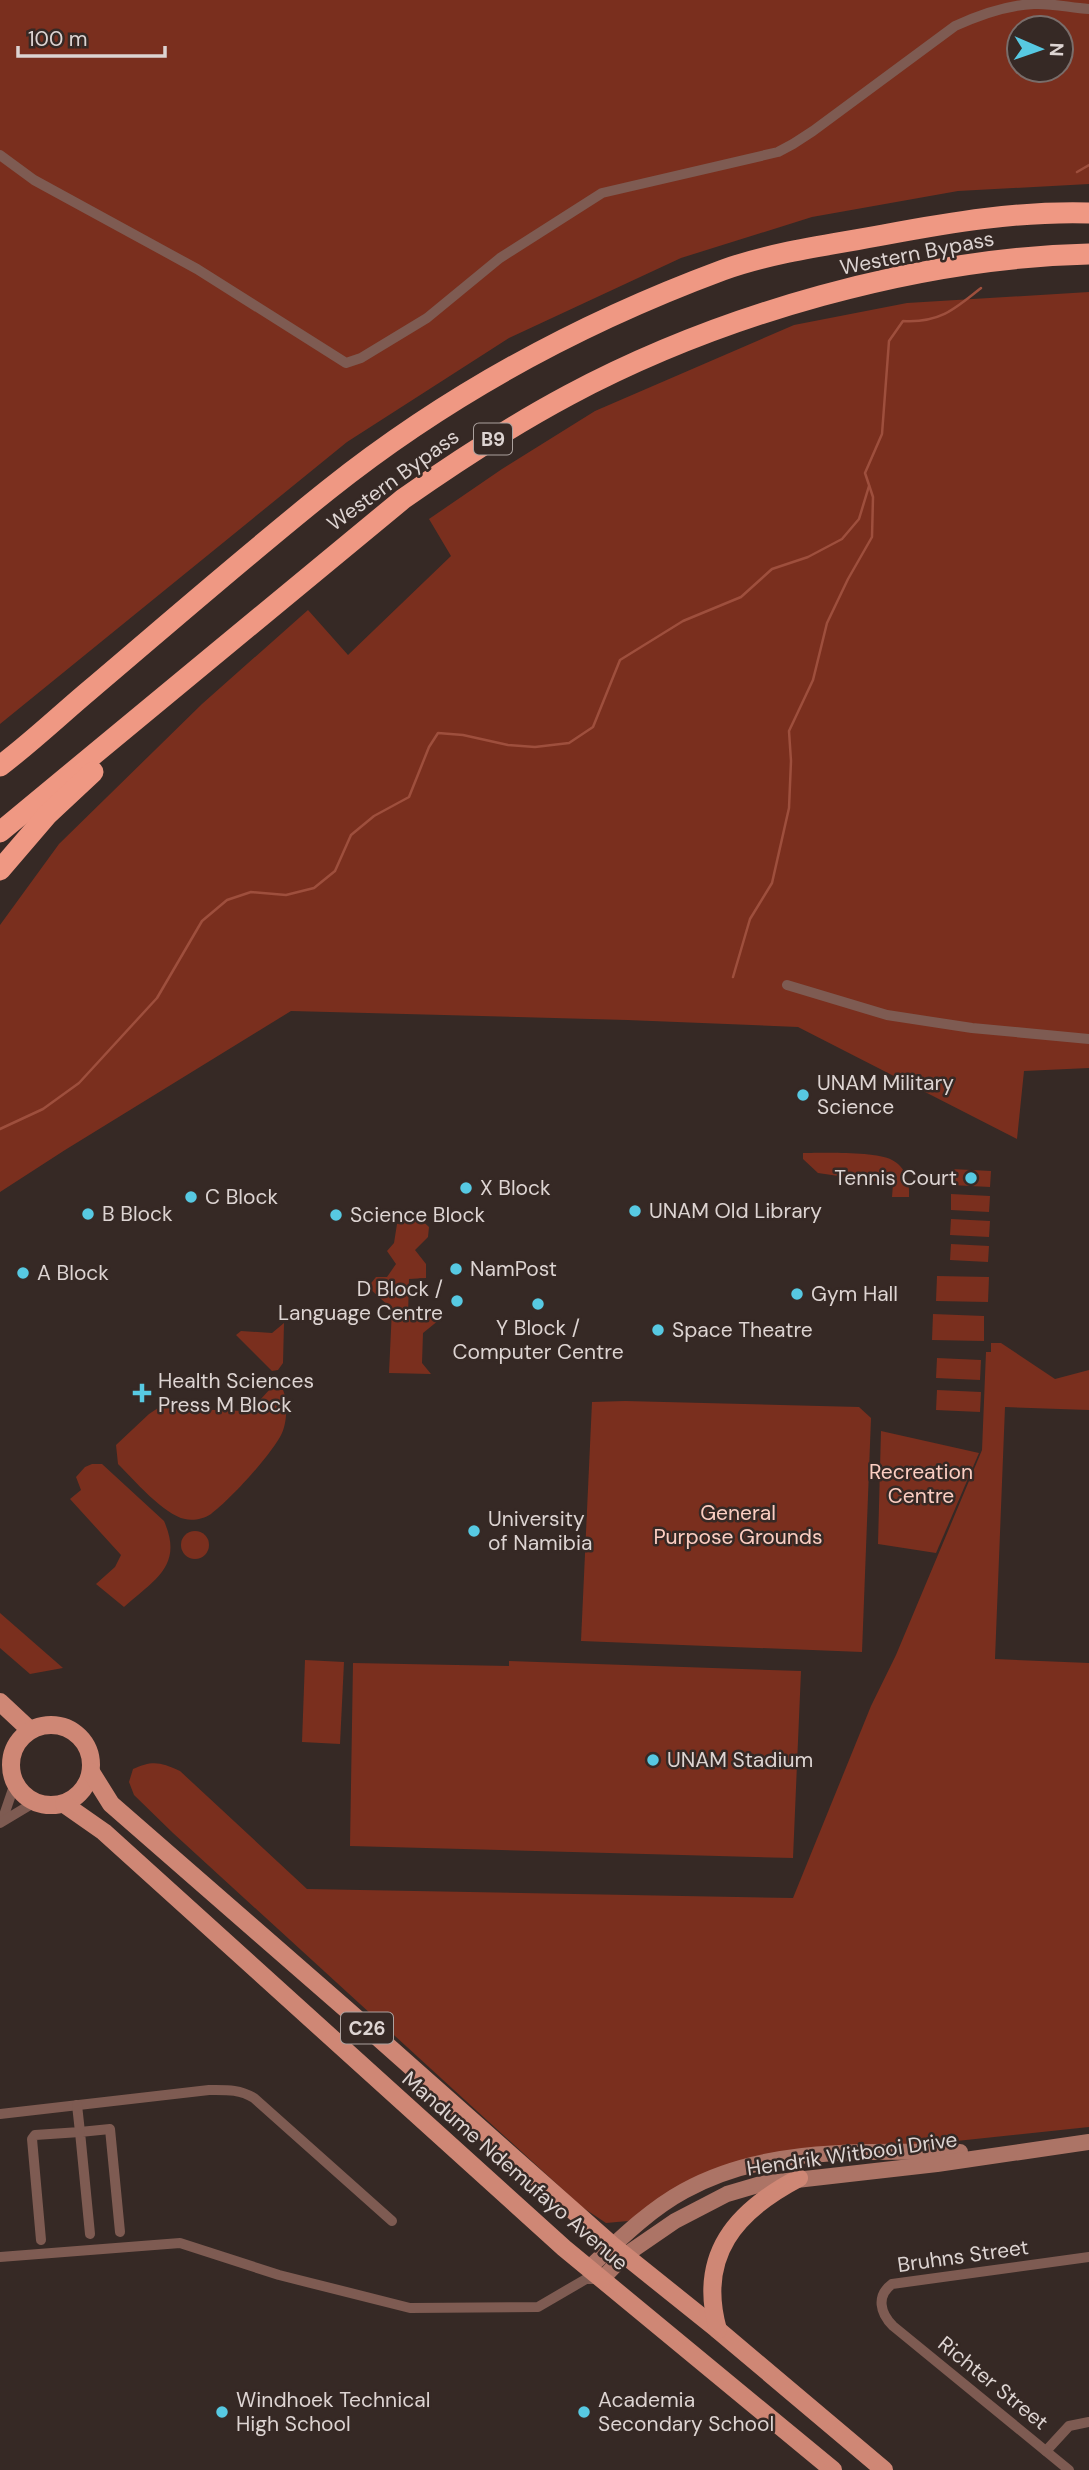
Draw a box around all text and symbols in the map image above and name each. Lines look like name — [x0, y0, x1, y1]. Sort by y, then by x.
scale bar — [18, 14, 164, 58]
north arrow — [1005, 14, 1075, 84]
text: 100 m — [28, 25, 88, 53]
text: N — [1044, 42, 1069, 57]
street label: Western Bypass — [837, 224, 997, 282]
street label: Western Bypass — [321, 423, 465, 537]
road number: B9 — [474, 424, 512, 454]
place label: UNAM Military Science — [817, 1069, 954, 1121]
marker: UNAM Military Science — [795, 1087, 811, 1103]
place label: Tennis Court — [834, 1164, 957, 1192]
marker: Tennis Court — [963, 1170, 979, 1186]
place label: X Block — [480, 1174, 551, 1202]
marker: X Block — [458, 1180, 474, 1196]
place label: C Block — [205, 1183, 278, 1211]
marker: C Block — [183, 1189, 199, 1205]
place label: UNAM Old Library — [649, 1197, 822, 1225]
place label: B Block — [102, 1200, 173, 1228]
place label: Science Block — [350, 1201, 486, 1229]
marker: UNAM Old Library — [627, 1203, 643, 1219]
marker: B Block — [80, 1206, 96, 1222]
marker: Science Block — [328, 1207, 344, 1223]
place label: NamPost — [470, 1255, 557, 1283]
place label: A Block — [37, 1259, 109, 1287]
marker: NamPost — [448, 1261, 464, 1277]
marker: A Block — [15, 1265, 31, 1281]
place label: D Block / Language Centre — [278, 1275, 443, 1327]
place label: Gym Hall — [811, 1280, 898, 1308]
marker: Gym Hall — [789, 1286, 805, 1302]
marker: D Block / Language Centre — [449, 1293, 465, 1309]
marker: Y Block / Computer Centre — [530, 1296, 546, 1312]
place label: Y Block / Computer Centre — [452, 1314, 624, 1366]
place label: Space Theatre — [672, 1316, 813, 1344]
marker: Space Theatre — [650, 1322, 666, 1338]
place label: Health Sciences Press M Block — [158, 1367, 314, 1419]
marker: Health Sciences Press M Block — [132, 1383, 152, 1403]
park label: Recreation Centre — [869, 1458, 973, 1510]
park label: General Purpose Grounds — [653, 1499, 823, 1551]
place label: University of Namibia — [488, 1505, 592, 1557]
marker: University of Namibia — [466, 1523, 482, 1539]
place label: UNAM Stadium — [667, 1746, 813, 1774]
marker: UNAM Stadium — [645, 1752, 661, 1768]
road number: C26 — [341, 2012, 393, 2044]
street label: Mandume Ndemufayo Avenue — [396, 2065, 634, 2277]
street label: Hendrik Witbooi Drive — [745, 2125, 959, 2183]
street label: Bruhns Street — [896, 2233, 1030, 2279]
street label: Richter Street — [932, 2330, 1054, 2436]
place label: Windhoek Technical High School — [236, 2386, 430, 2438]
place label: Academia Secondary School — [598, 2386, 774, 2438]
marker: Windhoek Technical High School — [214, 2404, 230, 2420]
marker: Academia Secondary School — [576, 2404, 592, 2420]

